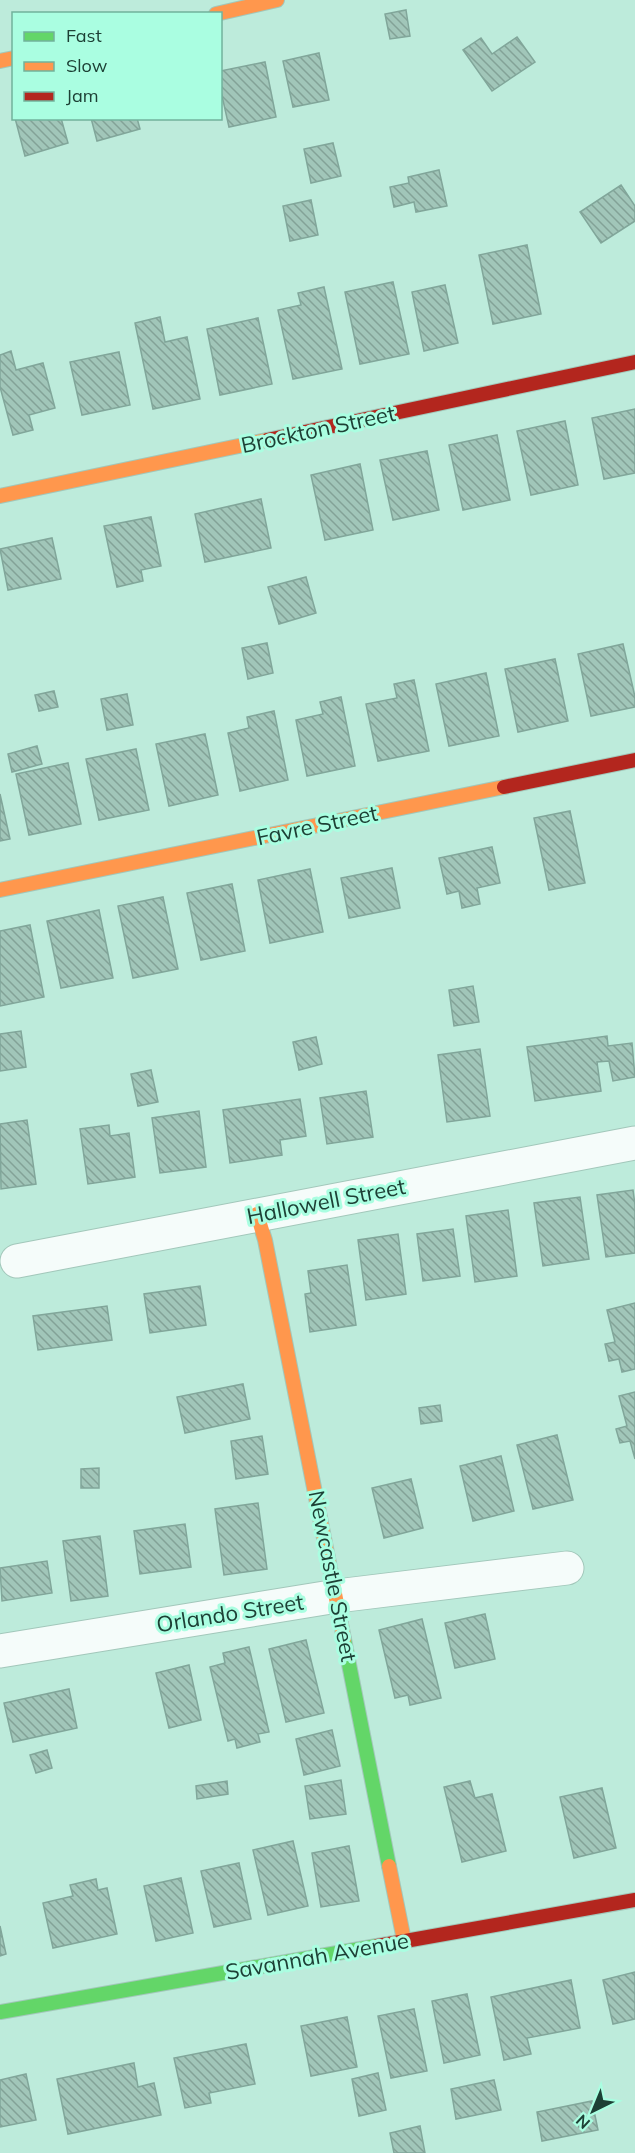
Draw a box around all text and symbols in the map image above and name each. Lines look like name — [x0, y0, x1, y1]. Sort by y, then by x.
legend — [12, 12, 222, 120]
text: Fast — [66, 24, 102, 47]
text: Slow — [66, 54, 108, 77]
text: Jam — [66, 84, 99, 107]
street label: Brockton Street — [238, 399, 398, 459]
street label: Favre Street — [254, 798, 380, 851]
street label: Hallowell Street — [244, 1172, 408, 1230]
street label: Newcastle Street — [303, 1488, 363, 1664]
street label: Orlando Street — [154, 1587, 306, 1638]
street label: Savannah Avenue — [223, 1926, 411, 1986]
north arrow — [563, 2081, 623, 2141]
text: N — [572, 2111, 594, 2133]

